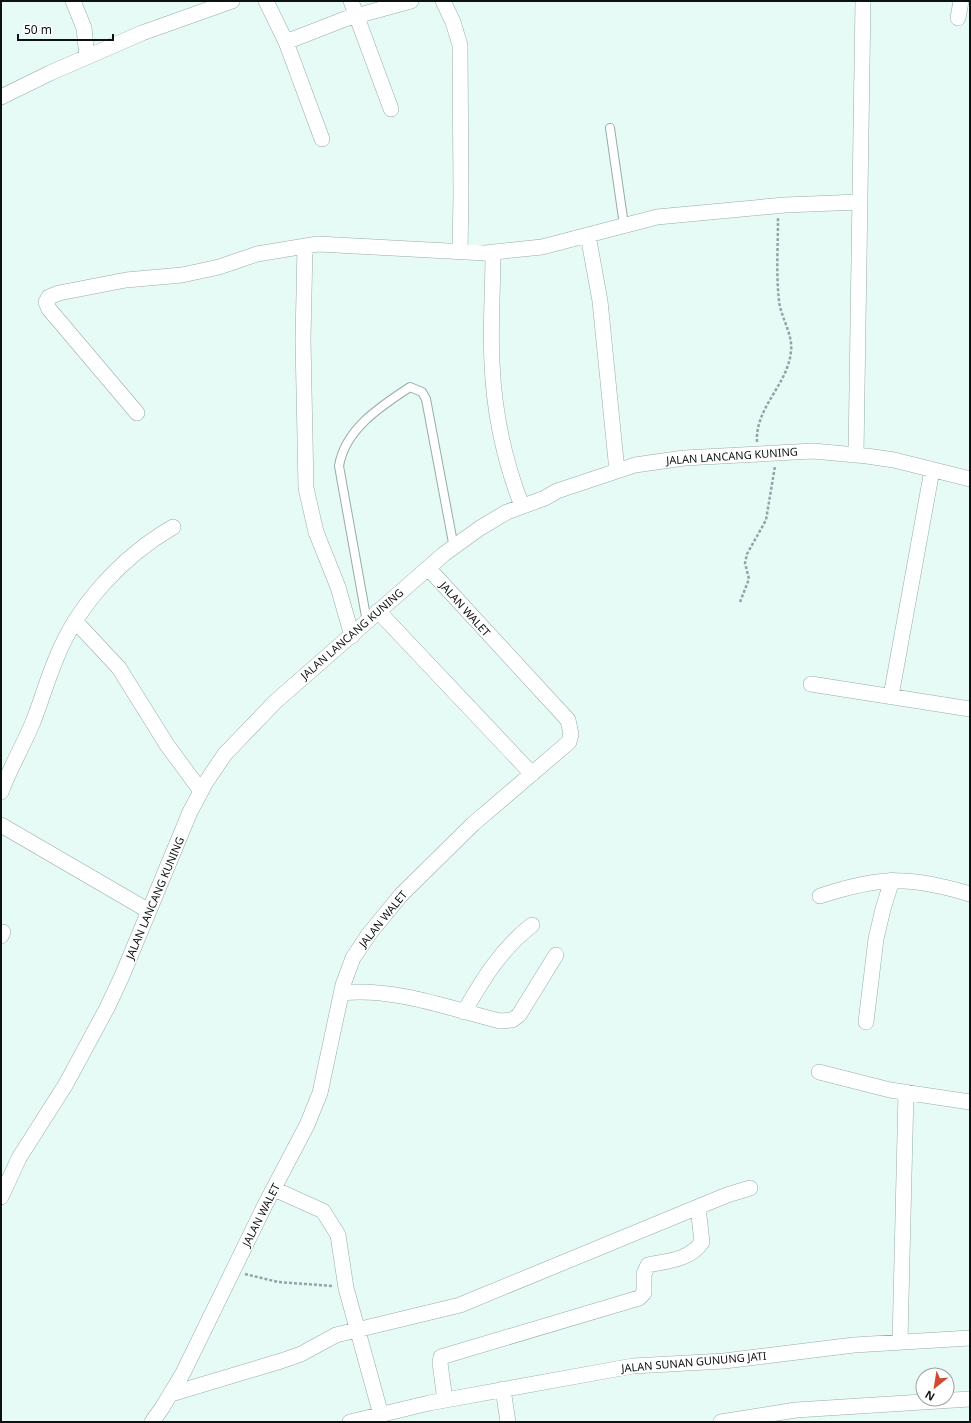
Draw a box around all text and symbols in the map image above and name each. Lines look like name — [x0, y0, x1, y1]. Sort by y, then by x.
scale bar — [18, 16, 113, 42]
text: 50 m — [24, 21, 52, 38]
street label: JALAN LANCANG KUNING — [665, 443, 798, 468]
street label: JALAN WALET — [436, 577, 494, 639]
street label: JALAN LANCANG KUNING — [296, 585, 406, 683]
street label: JALAN LANCANG KUNING — [122, 834, 187, 962]
street label: JALAN WALET — [354, 887, 410, 951]
street label: JALAN WALET — [238, 1181, 283, 1250]
street label: JALAN SUNAN GUNUNG JATI — [620, 1348, 767, 1375]
north arrow — [915, 1367, 955, 1407]
text: N — [922, 1387, 937, 1405]

